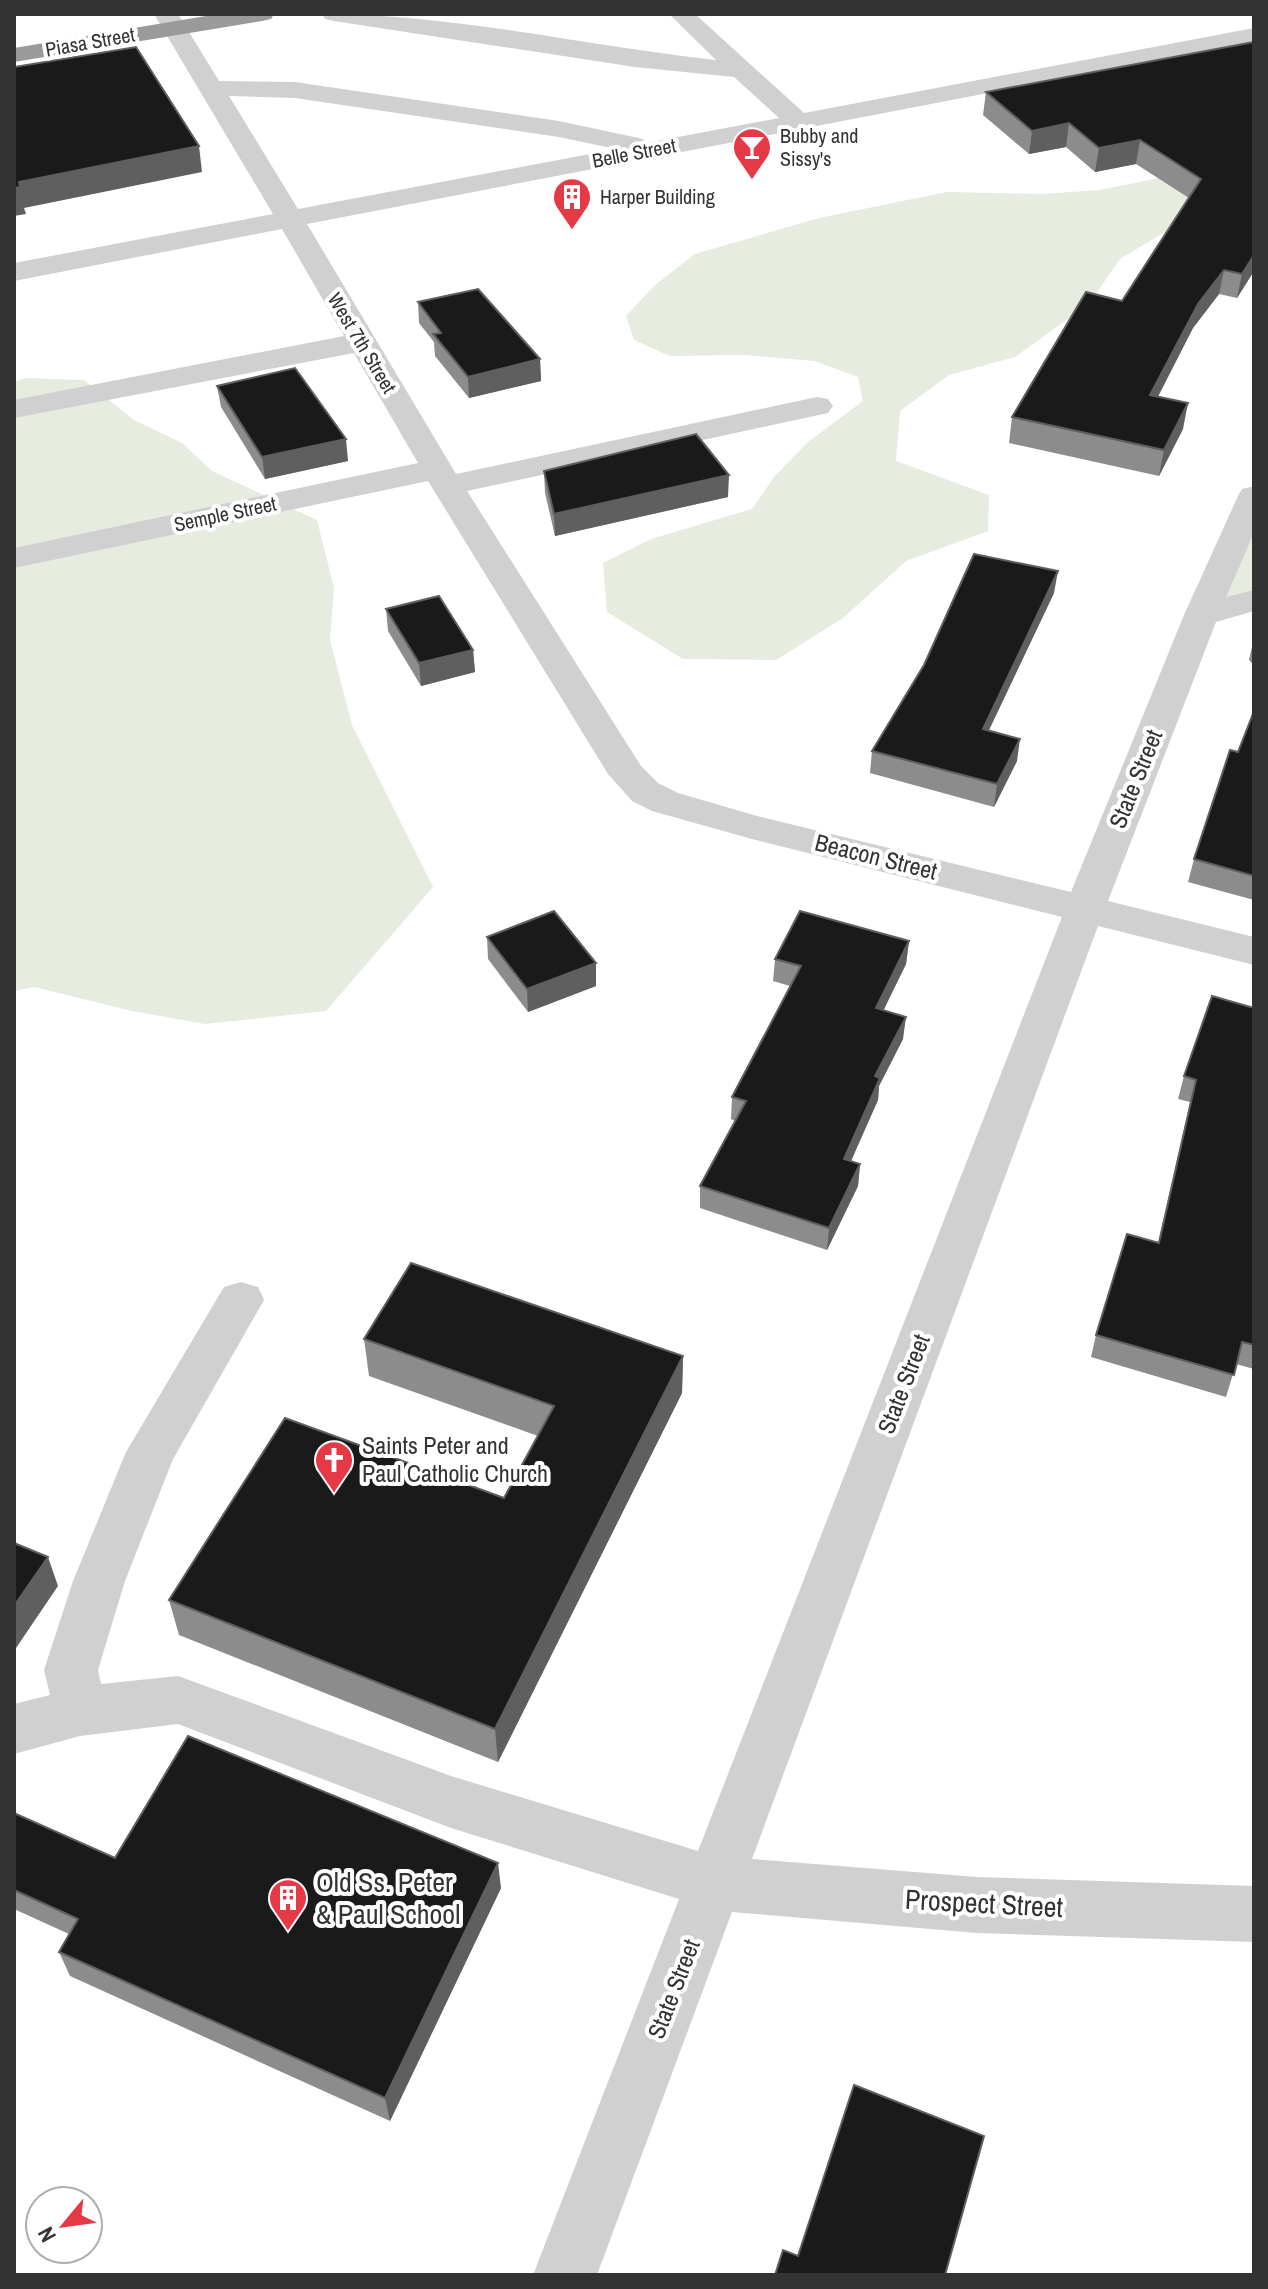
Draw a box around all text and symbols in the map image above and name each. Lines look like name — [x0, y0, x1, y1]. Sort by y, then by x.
street label: Piasa Street — [43, 20, 137, 63]
place label: Bubby and Sissy's — [780, 122, 858, 172]
bar icon: Bubby and Sissy's — [731, 126, 773, 181]
street label: Belle Street — [590, 131, 679, 174]
building icon: Harper Building — [551, 176, 593, 231]
place label: Harper Building — [600, 183, 715, 210]
street label: West 7th Street — [322, 287, 403, 398]
street label: Semple Street — [171, 489, 279, 538]
street label: State Street — [1101, 724, 1170, 833]
street label: Beacon Street — [812, 825, 941, 887]
street label: State Street — [870, 1329, 937, 1438]
place label: Saints Peter and Paul Catholic Church — [362, 1429, 548, 1489]
church icon: Saints Peter and Paul Catholic Church — [313, 1439, 355, 1494]
place label: Old Ss. Peter & Paul School — [316, 1863, 460, 1933]
building icon: Old Ss. Peter & Paul School — [267, 1877, 309, 1932]
street label: Prospect Street — [904, 1880, 1064, 1926]
street label: State Street — [640, 1934, 707, 2043]
north arrow — [24, 2185, 104, 2265]
text: N — [30, 2222, 63, 2248]

